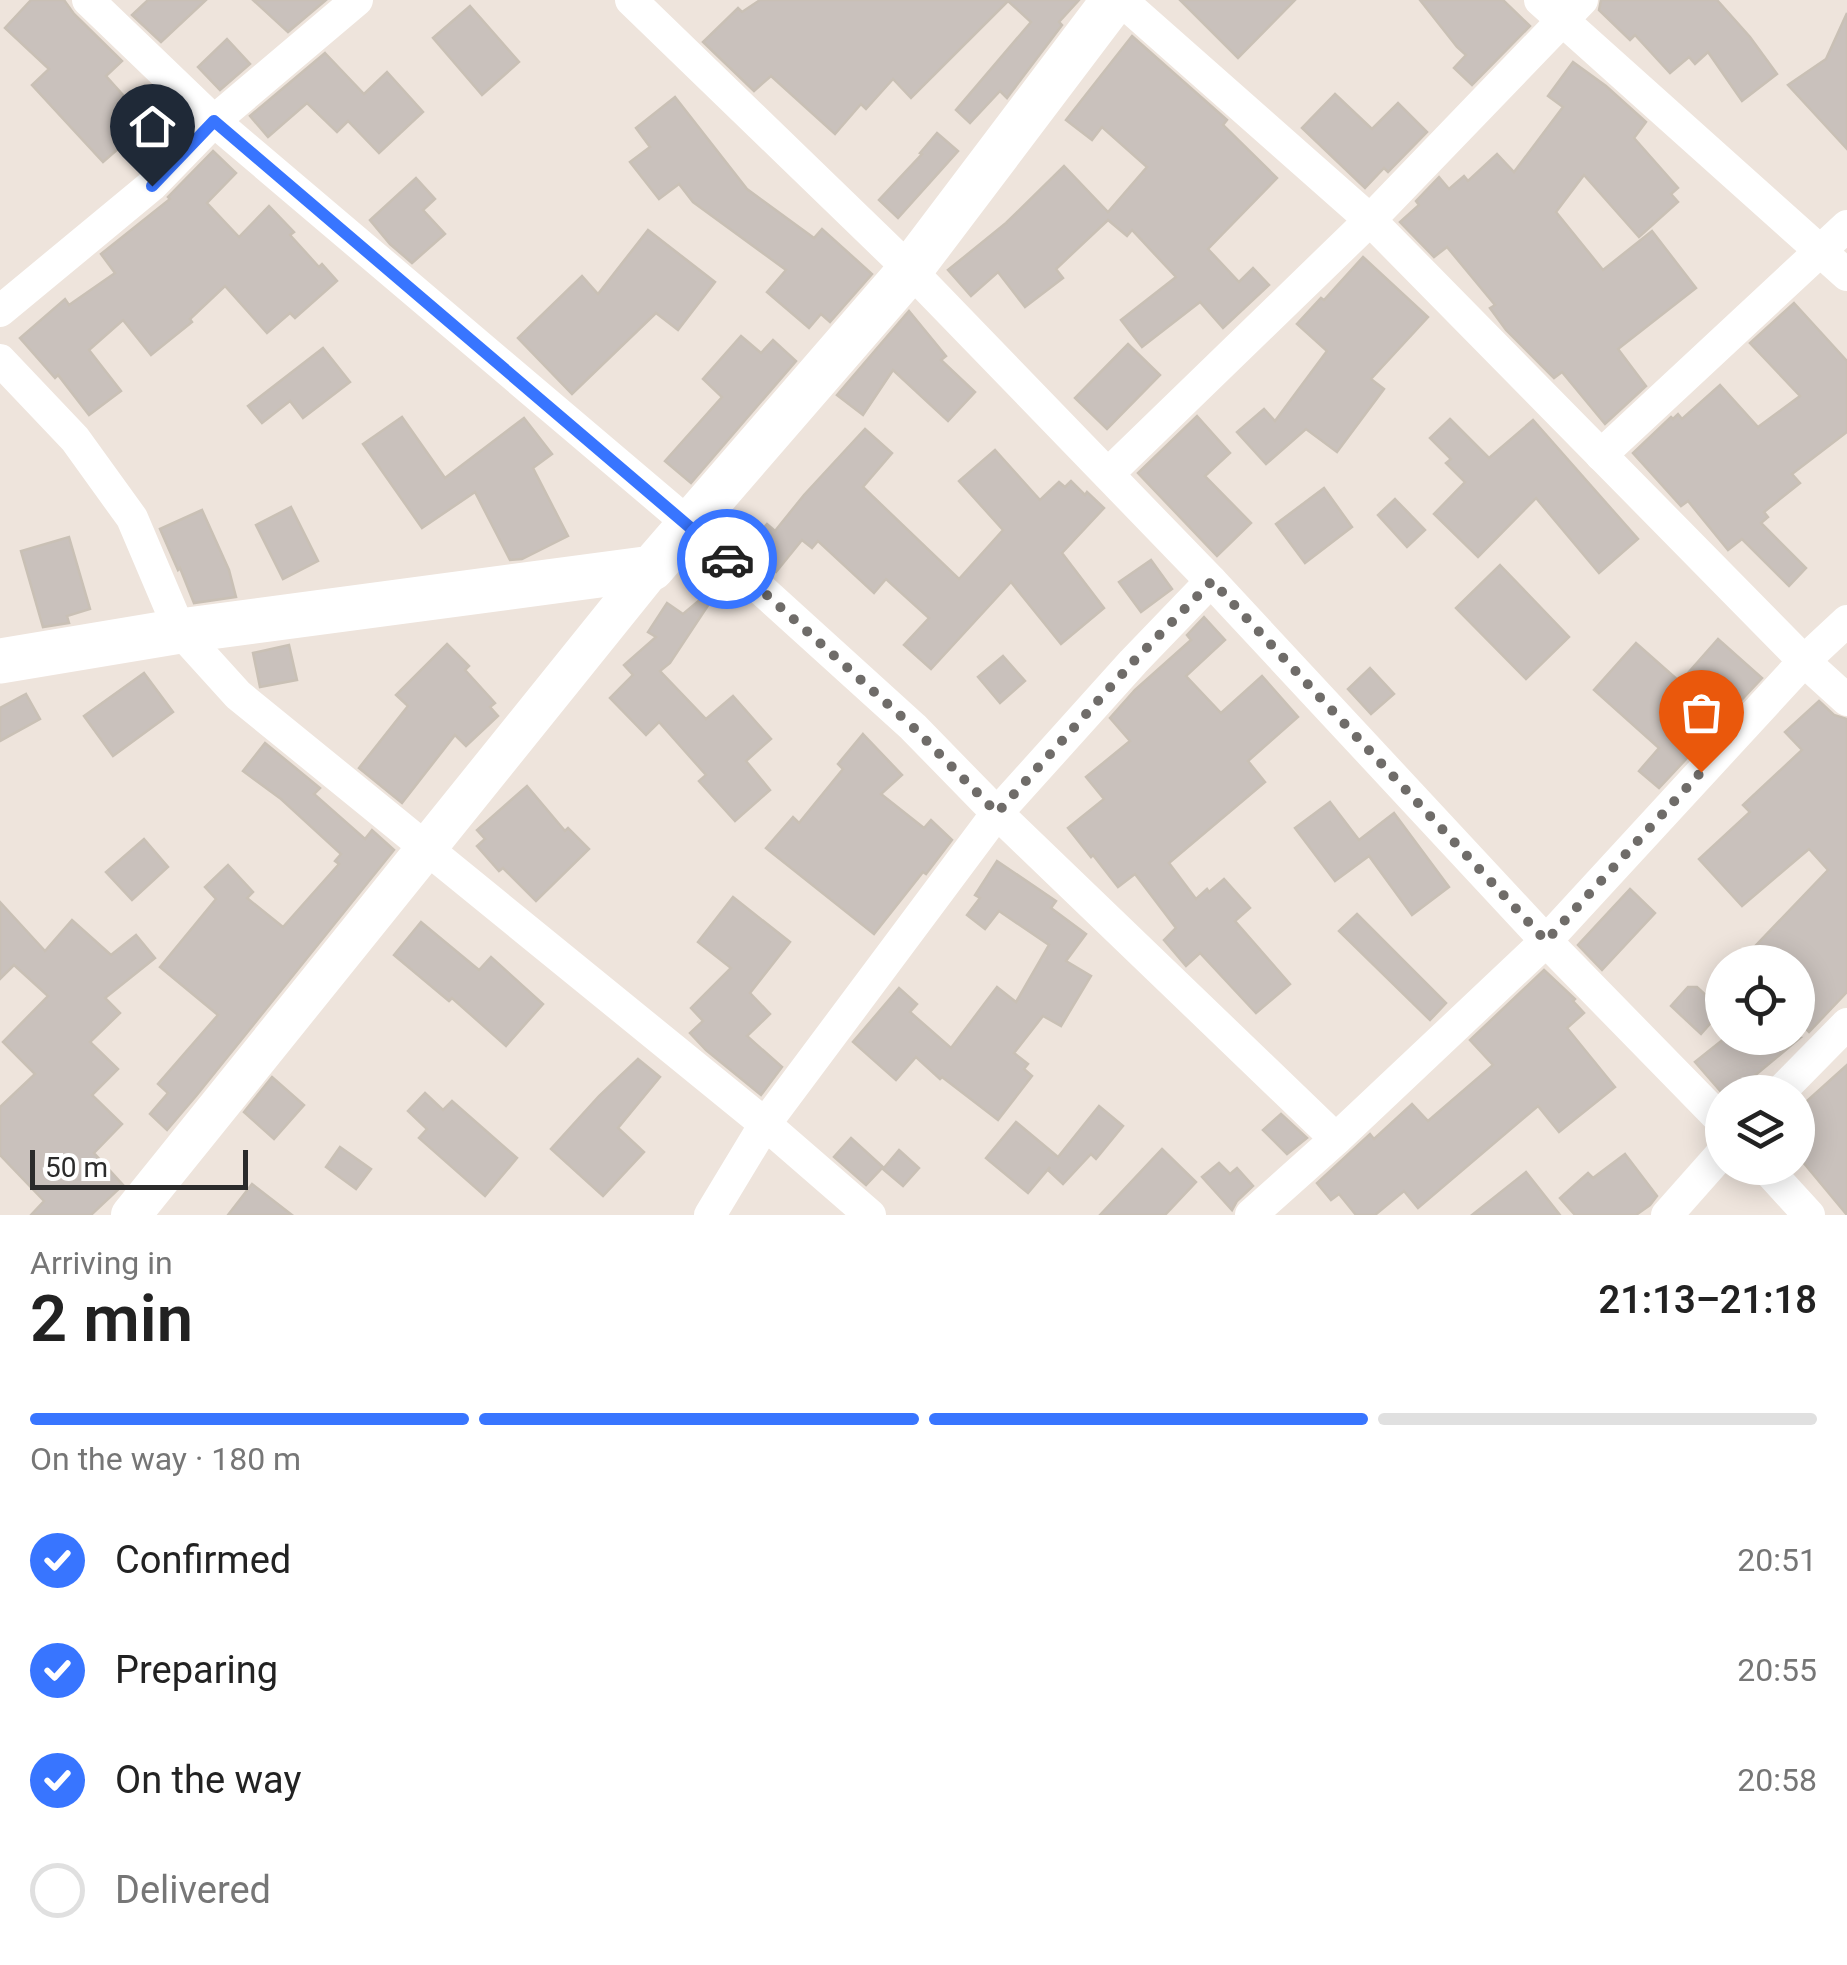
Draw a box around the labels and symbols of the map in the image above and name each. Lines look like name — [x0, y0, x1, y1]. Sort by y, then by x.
pin — [110, 84, 195, 187]
courier — [677, 509, 777, 609]
pin — [1659, 670, 1744, 773]
scale bar — [30, 1145, 248, 1190]

